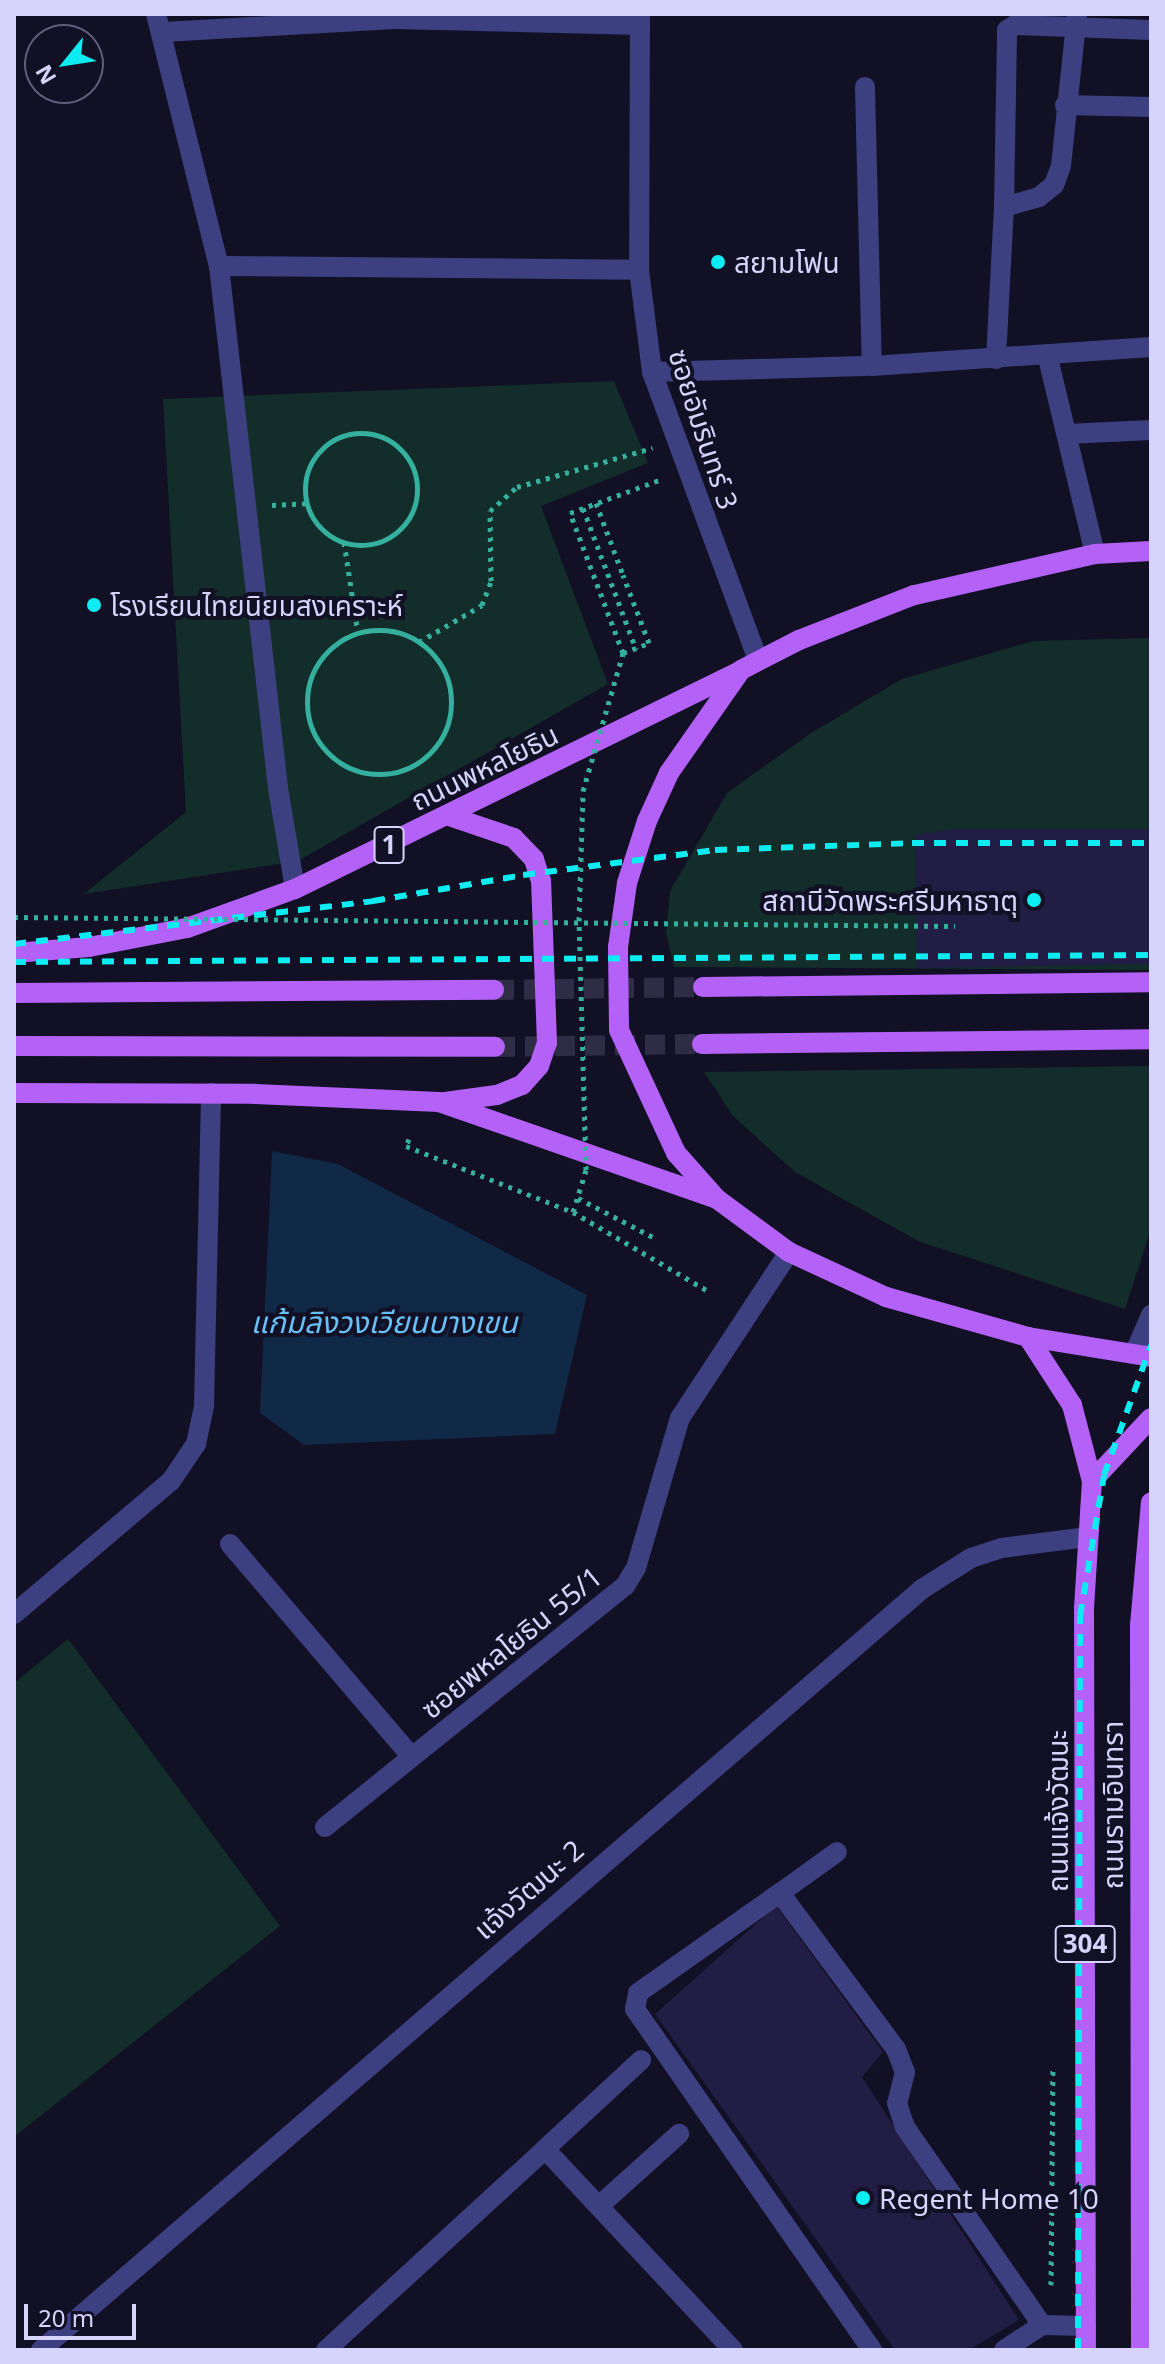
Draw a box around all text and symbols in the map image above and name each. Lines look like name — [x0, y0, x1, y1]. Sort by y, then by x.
north arrow — [24, 24, 104, 104]
text: N — [27, 60, 62, 90]
place label: สยามโฟน — [734, 245, 840, 279]
marker: สยามโฟน — [709, 253, 727, 271]
street label: ซอยอัมรินทร์ 3 — [662, 345, 746, 513]
place label: โรงเรียนไทยนิยมสงเคราะห์ — [110, 588, 403, 622]
marker: โรงเรียนไทยนิยมสงเคราะห์ — [85, 596, 103, 614]
street label: ถนนพหลโยธิน — [405, 717, 563, 817]
road number: 1 — [373, 823, 405, 867]
place label: สถานีวัดพระศรีมหาธาตุ — [762, 883, 1018, 917]
marker: สถานีวัดพระศรีมหาธาตุ — [1025, 891, 1043, 909]
water label: แก้มลิงวงเวียนบางเขน — [251, 1304, 517, 1340]
street label: ซอยพหลโยธิน 55/1 — [414, 1559, 608, 1725]
street label: ถนนรามอินทรา — [1095, 1721, 1129, 1889]
street label: ถนนแจ้งวัฒนะ — [1040, 1730, 1074, 1892]
street label: แจ้งวัฒนะ 2 — [466, 1832, 590, 1946]
road number: 304 — [1053, 1922, 1117, 1966]
place label: Regent Home 10 — [879, 2181, 1099, 2215]
marker: Regent Home 10 — [854, 2189, 872, 2207]
scale bar — [28, 2288, 140, 2338]
text: 20 m — [38, 2301, 94, 2334]

